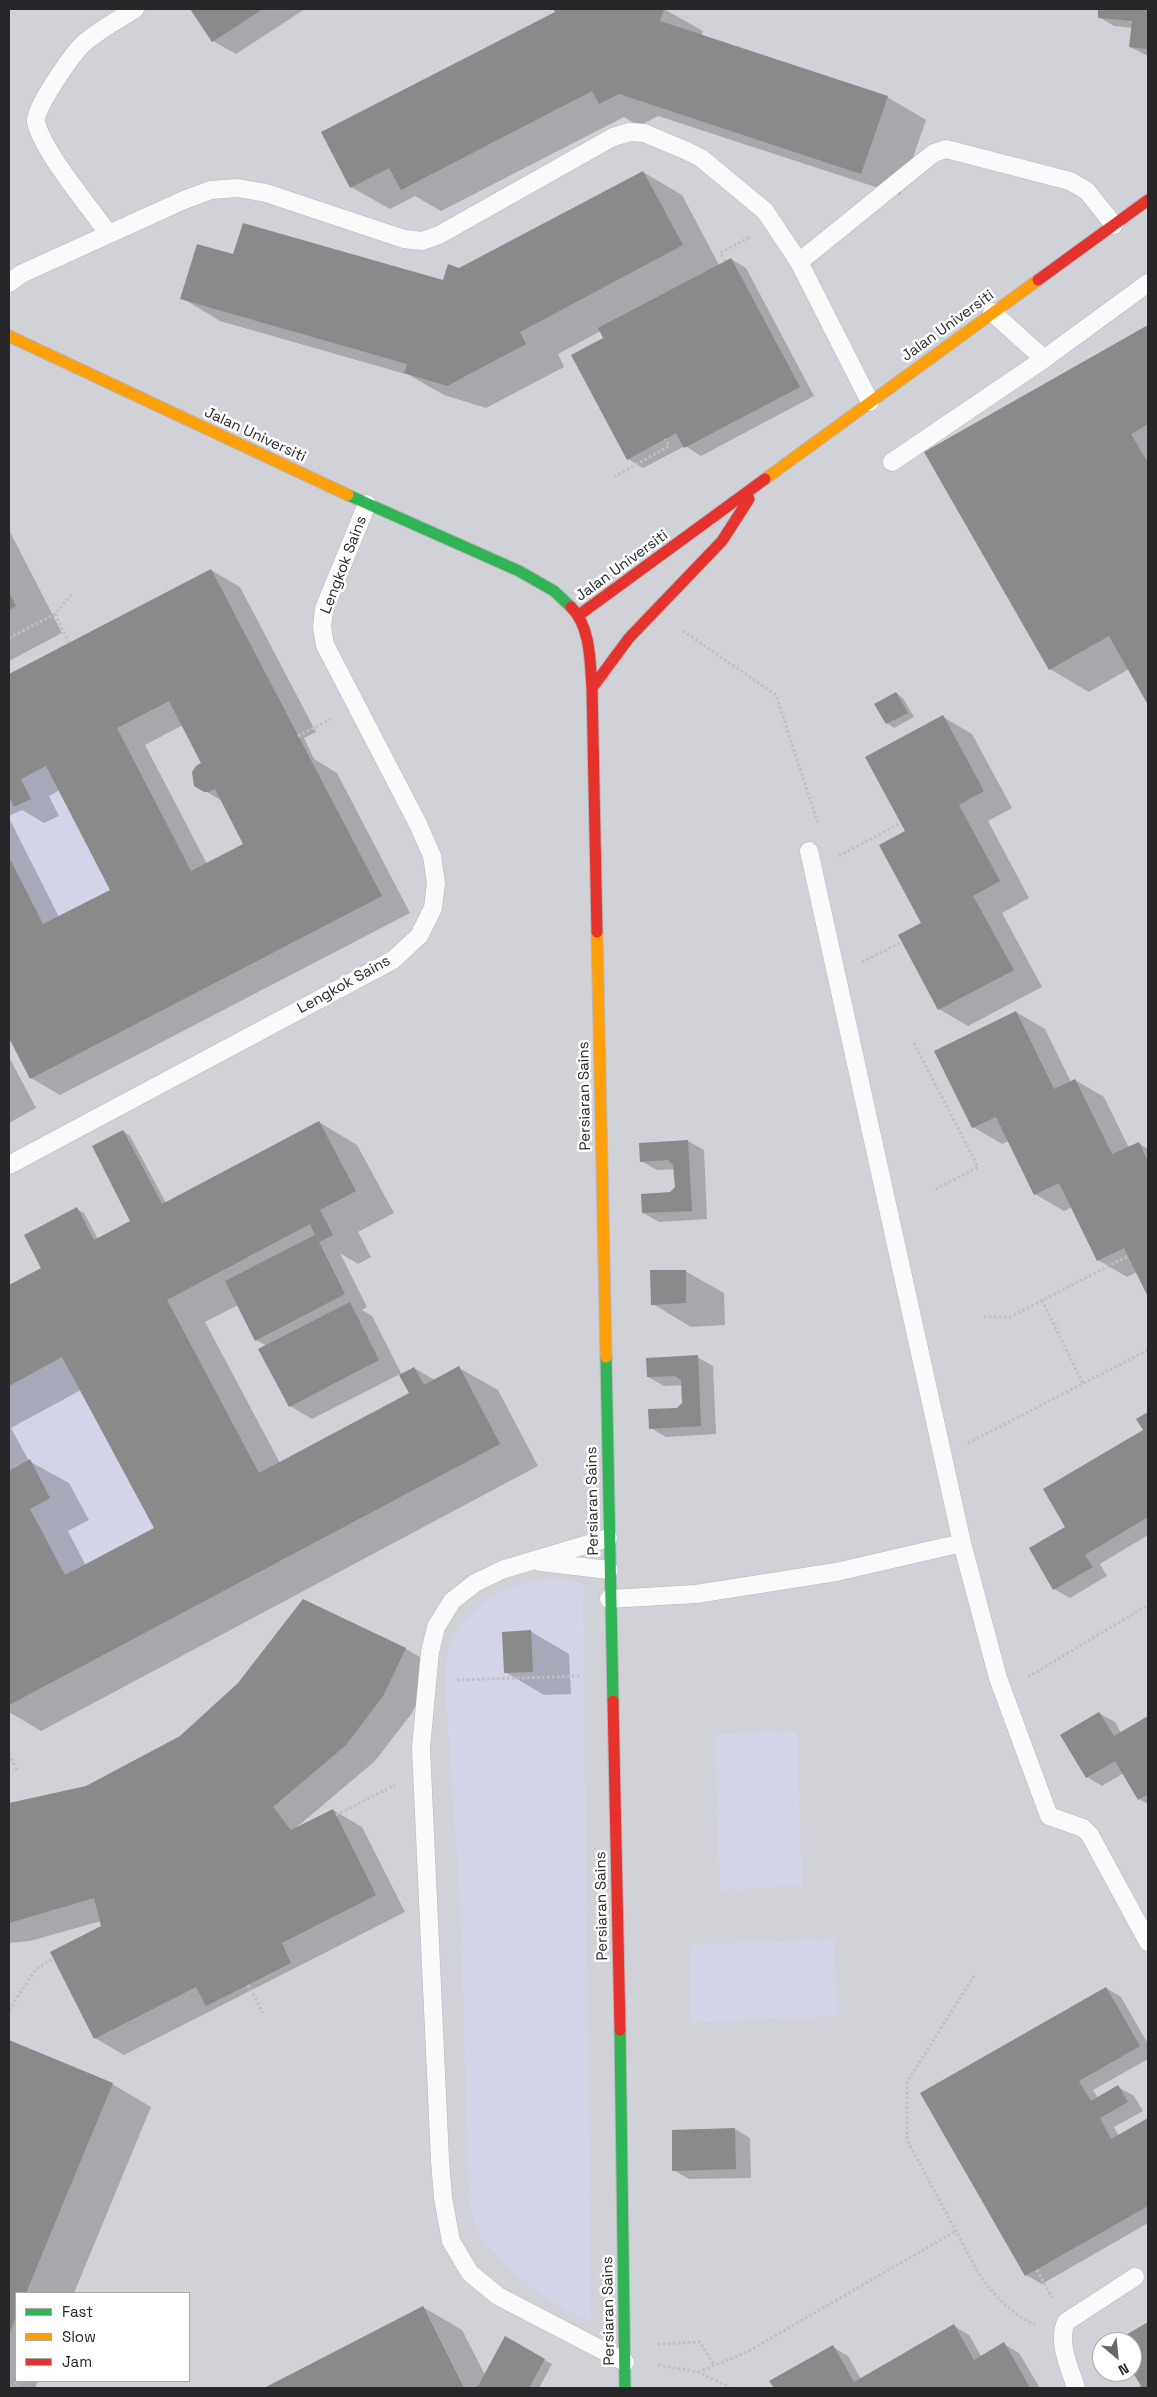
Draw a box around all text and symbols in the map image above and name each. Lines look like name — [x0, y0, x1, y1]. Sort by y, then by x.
street label: Jalan Universiti — [898, 286, 998, 366]
street label: Jalan Universiti — [201, 404, 309, 466]
street label: Lengkok Sains — [317, 514, 371, 616]
street label: Jalan Universiti — [572, 526, 672, 606]
street label: Lengkok Sains — [294, 952, 394, 1018]
street label: Persiaran Sains — [575, 1041, 595, 1151]
street label: Persiaran Sains — [583, 1446, 603, 1556]
street label: Persiaran Sains — [592, 1851, 612, 1961]
street label: Persiaran Sains — [599, 2256, 619, 2366]
legend — [15, 2292, 190, 2382]
text: Fast — [62, 2302, 93, 2321]
text: Slow — [62, 2327, 96, 2346]
north arrow — [1092, 2332, 1142, 2382]
text: Jam — [62, 2352, 92, 2371]
text: N — [1115, 2359, 1132, 2380]

